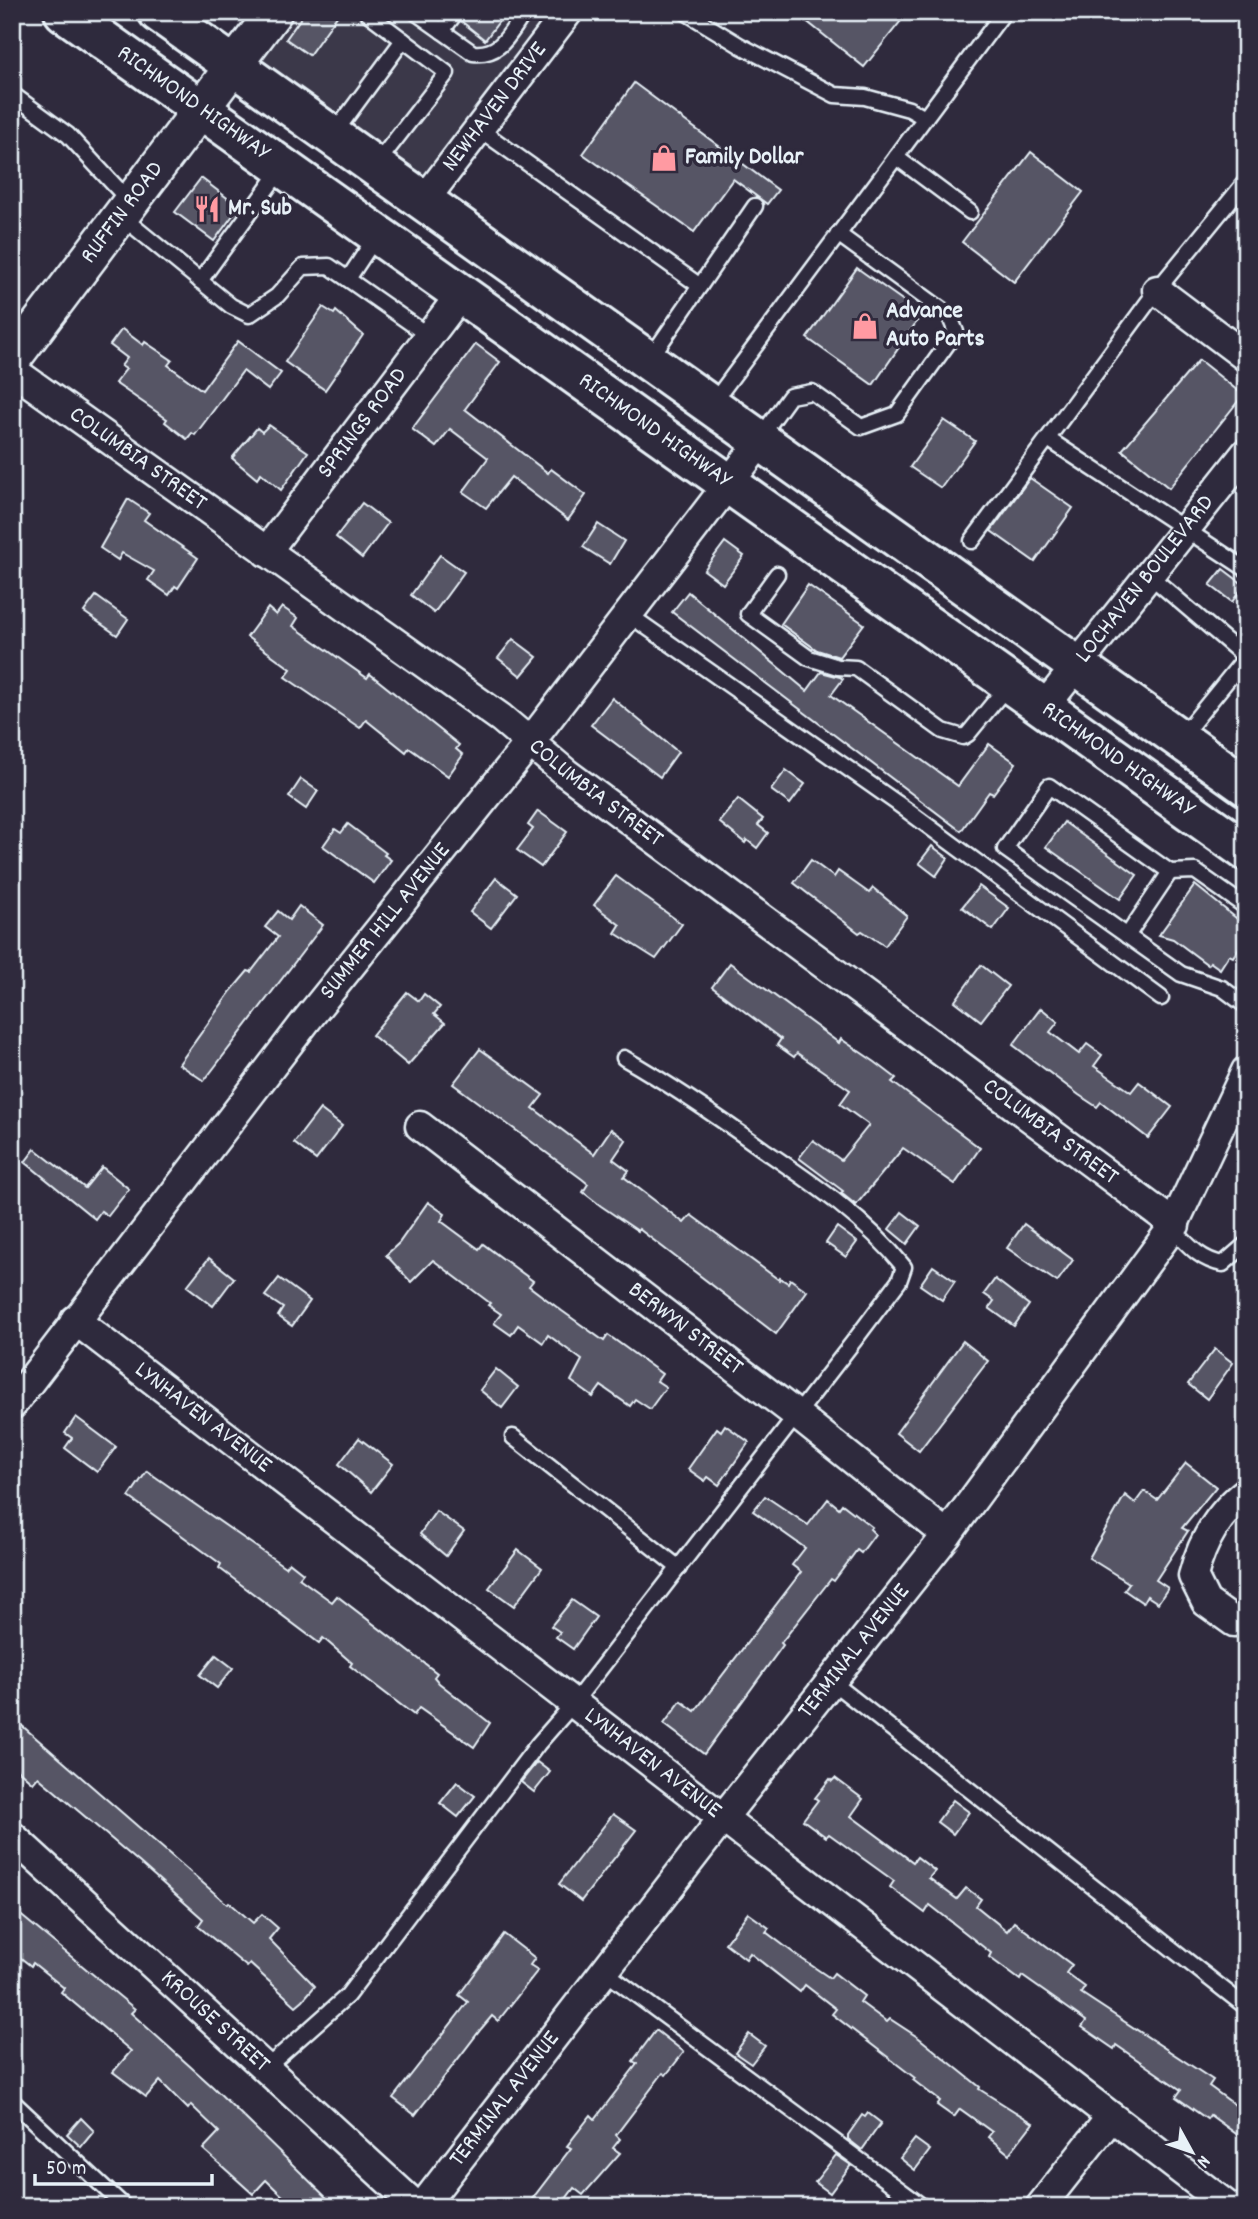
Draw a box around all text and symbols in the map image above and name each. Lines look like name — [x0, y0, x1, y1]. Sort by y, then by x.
street label: NEWHAVEN DRIVE — [434, 35, 556, 180]
street label: RICHMOND HIGHWAY — [109, 37, 277, 170]
place label: Family Dollar — [685, 141, 805, 175]
shop icon: Family Dollar — [649, 143, 679, 173]
street label: RUFFIN ROAD — [73, 155, 172, 271]
place label: Mr. Sub — [228, 192, 292, 226]
restaurant icon: Mr. Sub — [192, 194, 222, 224]
place label: Advance Auto Parts — [886, 295, 985, 357]
shop icon: Advance Auto Parts — [850, 311, 880, 341]
street label: SPRINGS ROAD — [310, 361, 416, 486]
street label: RICHMOND HIGHWAY — [571, 365, 739, 498]
street label: COLUMBIA STREET — [62, 399, 214, 520]
street label: LOCHAVEN BOULEVARD — [1068, 488, 1223, 671]
street label: RICHMOND HIGHWAY — [1034, 694, 1202, 827]
street label: COLUMBIA STREET — [520, 731, 670, 856]
street label: SUMMER HILL AVENUE — [312, 836, 460, 1008]
street label: COLUMBIA STREET — [975, 1070, 1125, 1194]
street label: BERWYN STREET — [620, 1274, 750, 1385]
street label: LYNHAVEN AVENUE — [127, 1354, 279, 1482]
street label: TERMINAL AVENUE — [790, 1577, 919, 1726]
street label: LYNHAVEN AVENUE — [576, 1700, 728, 1828]
street label: KROUSE STREET — [152, 1962, 278, 2081]
street label: TERMINAL AVENUE — [442, 2024, 569, 2175]
north arrow — [1156, 2118, 1226, 2188]
scale bar — [35, 2142, 212, 2186]
text: N — [1189, 2148, 1216, 2173]
text: 50 m — [46, 2155, 86, 2185]

